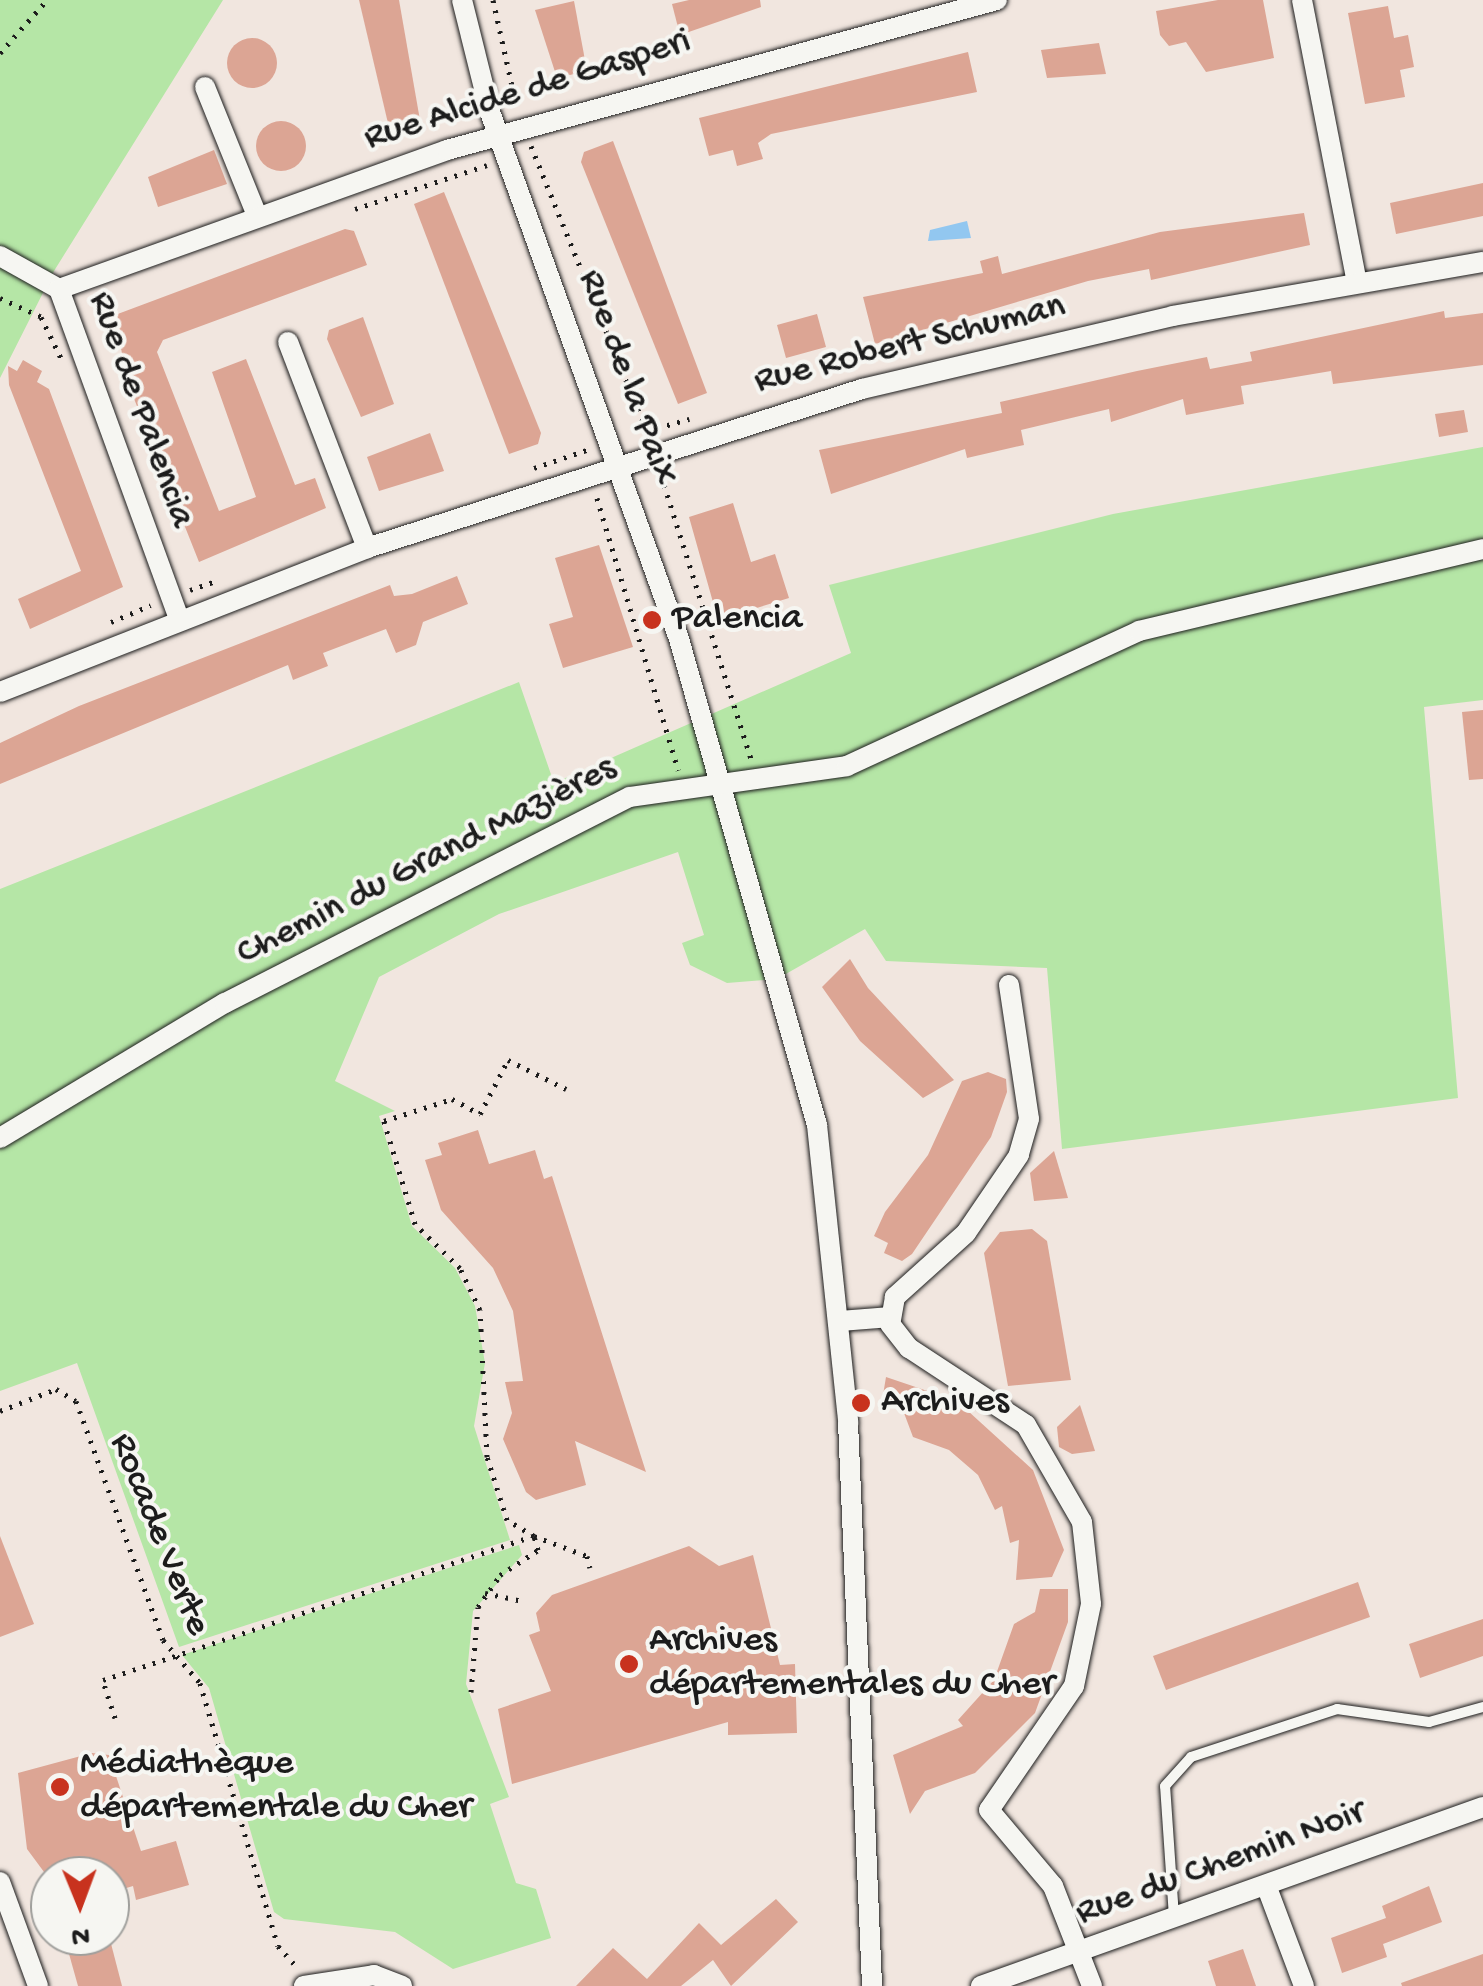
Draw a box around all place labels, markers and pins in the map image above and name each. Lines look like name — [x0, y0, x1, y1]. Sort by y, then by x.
place label: Palencia — [672, 597, 802, 643]
marker: Palencia — [641, 609, 663, 631]
place label: Archives — [881, 1380, 1009, 1426]
marker: Archives — [850, 1392, 872, 1414]
place label: Archives départementales du Cher — [649, 1619, 1055, 1708]
marker: Archives départementales du Cher — [618, 1653, 640, 1675]
place label: Médiathèque départementale du Cher — [80, 1742, 472, 1832]
marker: Médiathèque départementale du Cher — [49, 1776, 71, 1798]

